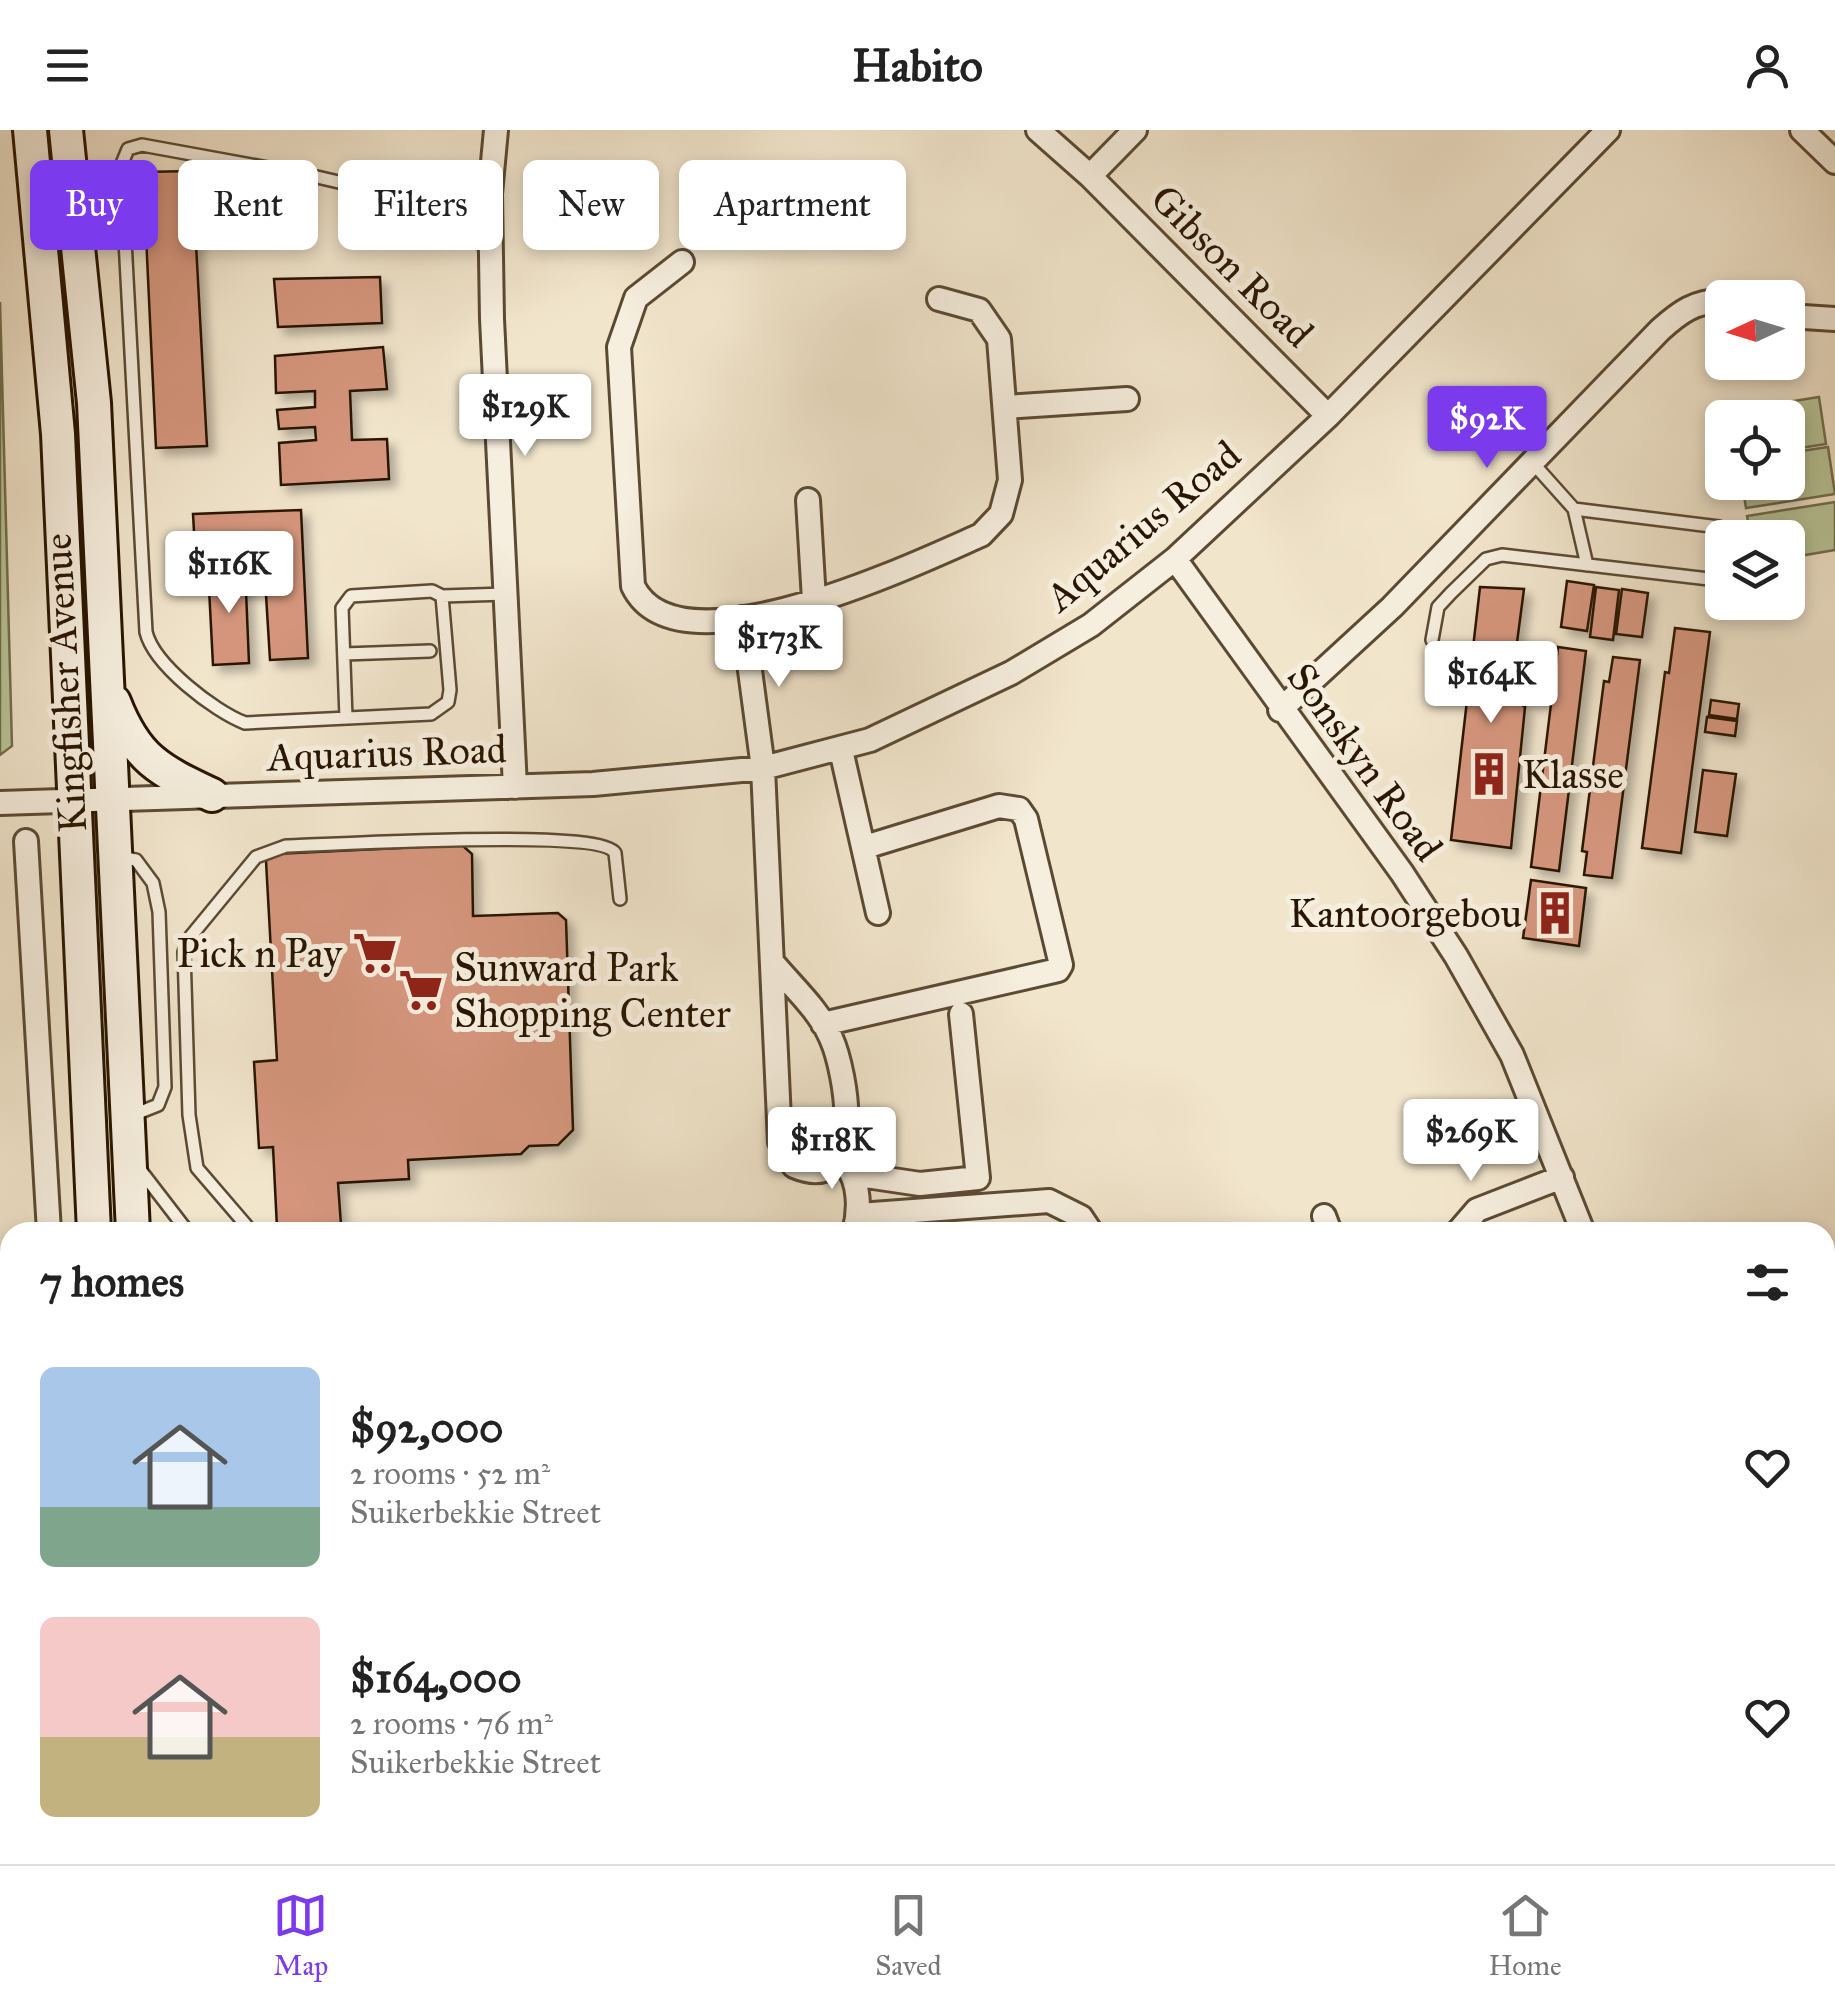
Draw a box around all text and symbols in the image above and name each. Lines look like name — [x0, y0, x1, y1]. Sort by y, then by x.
icon: menu — [40, 38, 95, 93]
text: Habito — [852, 38, 983, 93]
icon: person — [1740, 38, 1795, 93]
chip: Buy — [30, 160, 158, 250]
chip: Rent — [178, 160, 318, 250]
chip: Filters — [338, 160, 503, 250]
chip: New — [523, 160, 659, 250]
chip: Apartment — [679, 160, 906, 250]
street label: Gibson Road — [1140, 174, 1324, 358]
north arrow — [1705, 280, 1805, 380]
map controls — [1705, 280, 1805, 620]
pin: $129K — [455, 374, 595, 459]
pin: $92K — [1428, 386, 1546, 471]
text: $129K — [481, 387, 569, 426]
text: $92K — [1450, 399, 1524, 438]
button: locate — [1705, 400, 1805, 500]
street label: Aquarius Road — [1034, 430, 1250, 623]
button: layers — [1705, 520, 1805, 620]
pin: $116K — [159, 531, 299, 616]
street label: Kingfisher Avenue — [33, 532, 97, 834]
text: $116K — [187, 544, 271, 583]
pin: $173K — [709, 605, 849, 690]
text: $173K — [737, 618, 821, 657]
pin: $164K — [1421, 641, 1561, 726]
street label: Sonskyn Road — [1277, 654, 1453, 870]
text: $164K — [1447, 654, 1535, 693]
street label: Aquarius Road — [265, 724, 507, 782]
building icon: Klasse — [1465, 750, 1513, 798]
place label: Klasse — [1522, 750, 1624, 799]
place label: Kantoorgebou — [1289, 889, 1522, 938]
building icon: Kantoorgebou — [1531, 889, 1579, 937]
place label: Pick n Pay — [177, 929, 343, 978]
supermarket icon: Pick n Pay — [351, 929, 399, 977]
place label: Sunward Park Shopping Center — [454, 943, 731, 1038]
supermarket icon: Sunward Park Shopping Center — [397, 966, 445, 1014]
pin: $269K — [1401, 1099, 1541, 1184]
pin: $118K — [762, 1107, 902, 1192]
text: $269K — [1425, 1112, 1517, 1151]
text: $118K — [790, 1120, 874, 1159]
icon: filters — [1740, 1255, 1795, 1310]
text: 7 homes — [40, 1256, 184, 1308]
text: $92,000 — [350, 1402, 504, 1454]
icon: home — [120, 1407, 240, 1527]
icon: heart — [1740, 1440, 1795, 1495]
text: 2 rooms · 52 m² — [350, 1454, 550, 1493]
text: Suikerbekkie Street — [350, 1493, 601, 1532]
text: $164,000 — [350, 1652, 522, 1704]
icon: home — [120, 1657, 240, 1777]
icon: heart — [1740, 1690, 1795, 1745]
text: 2 rooms · 76 m² — [350, 1704, 553, 1743]
text: Suikerbekkie Street — [350, 1743, 601, 1782]
tab: Map — [273, 1888, 328, 1983]
tab: Saved — [875, 1888, 942, 1983]
tab: Home — [1488, 1888, 1562, 1983]

